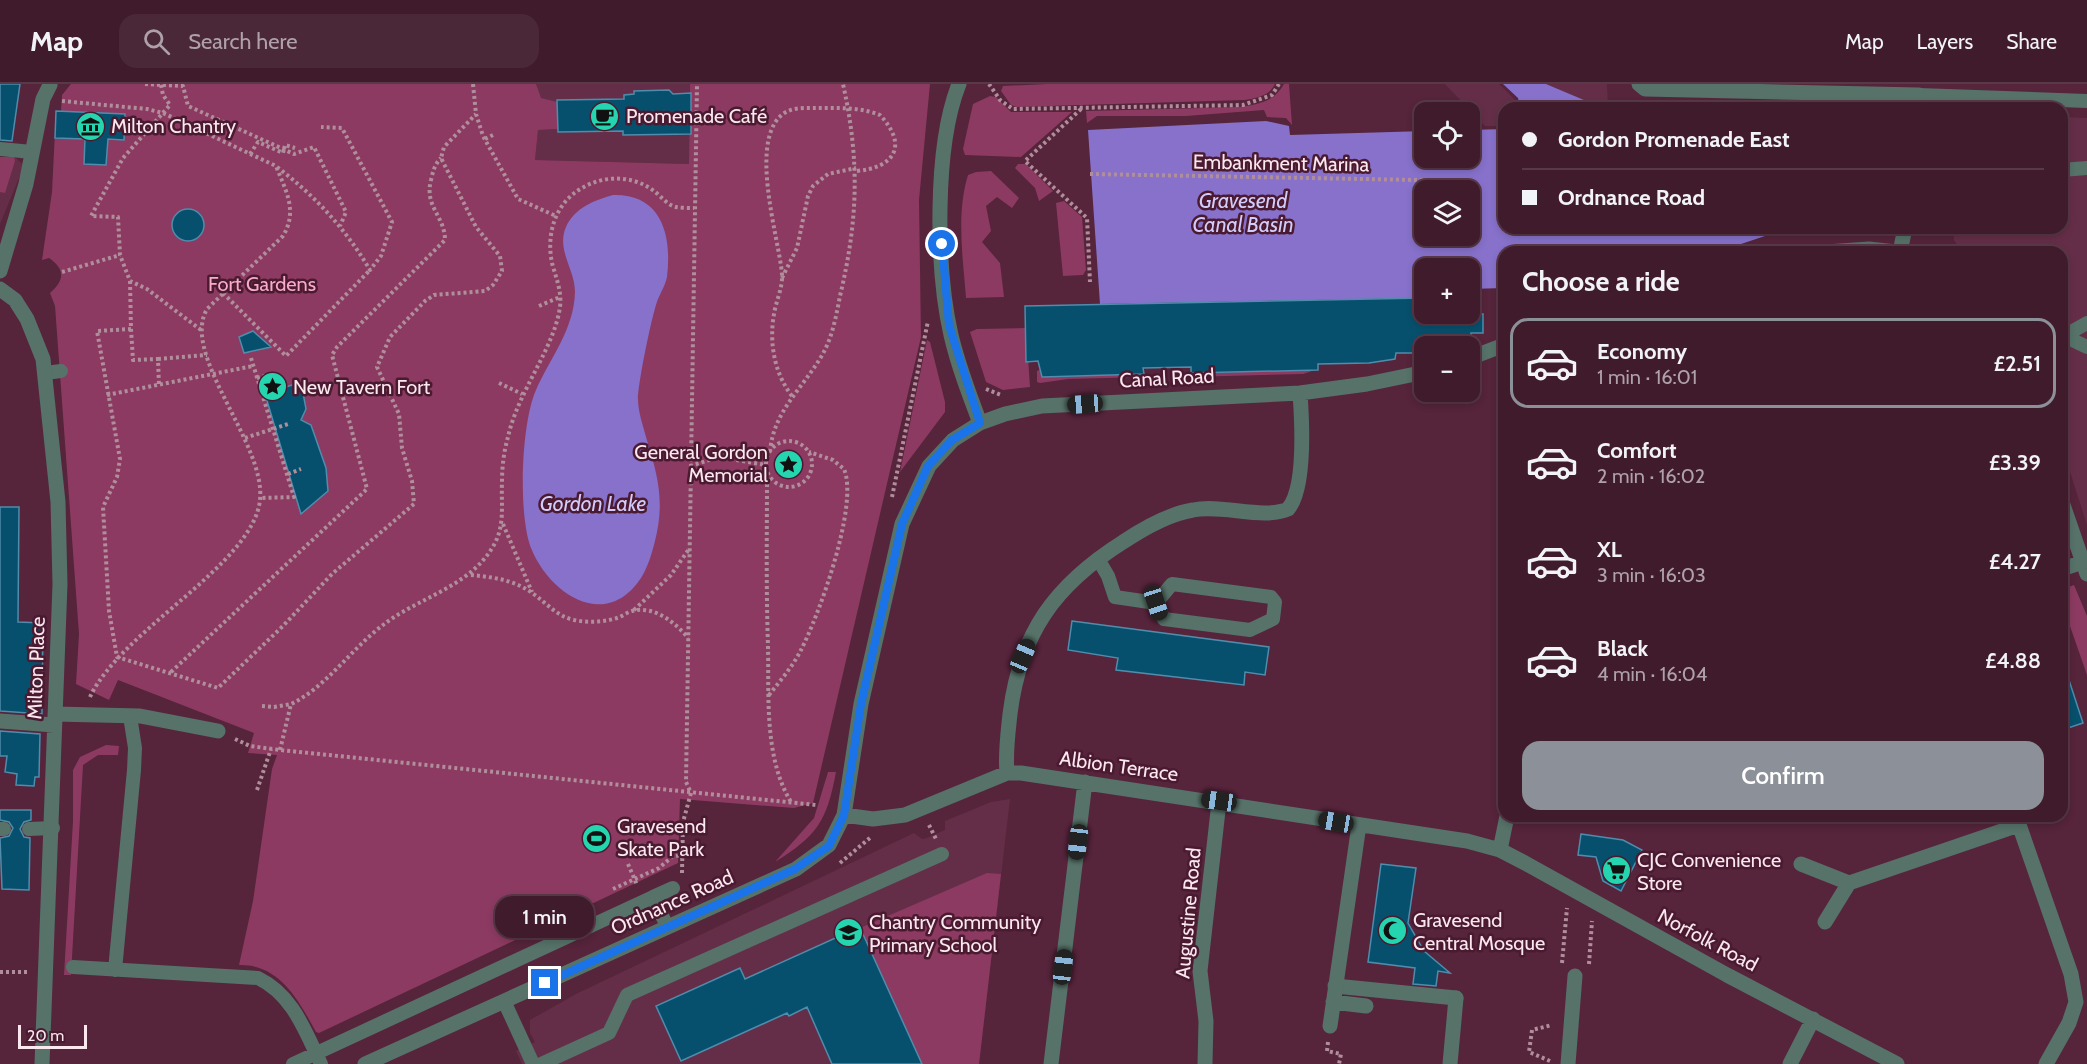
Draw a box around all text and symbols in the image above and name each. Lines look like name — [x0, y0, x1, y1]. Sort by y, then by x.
search box — [119, 14, 539, 68]
text: Map — [30, 24, 83, 58]
icon: search — [140, 25, 173, 58]
text: Search here — [188, 28, 297, 55]
text: Map — [1845, 29, 1884, 54]
text: Layers — [1917, 29, 1973, 54]
text: Share — [2006, 29, 2057, 54]
cafe icon: Promenade Café — [589, 100, 621, 132]
map controls — [1414, 102, 1480, 402]
button: locate — [1414, 102, 1480, 168]
place label: Promenade Café — [626, 104, 767, 128]
museum icon: Milton Chantry — [74, 110, 106, 142]
place label: Milton Chantry — [111, 114, 236, 138]
text: Gordon Promenade East — [1558, 126, 1790, 153]
street label: Embankment Marina — [1193, 149, 1370, 177]
button: layers — [1414, 180, 1480, 246]
text: Ordnance Road — [1558, 184, 1705, 211]
water label: Gravesend Canal Basin — [1192, 188, 1294, 237]
route start — [928, 230, 955, 257]
button: + — [1414, 258, 1480, 324]
text: Choose a ride — [1522, 265, 1680, 298]
park label: Fort Gardens — [208, 272, 316, 296]
button: − — [1414, 336, 1480, 402]
icon: car — [1525, 336, 1579, 390]
text: Economy — [1597, 338, 1687, 365]
text: £2.51 — [1994, 350, 2041, 377]
street label: Canal Road — [1119, 364, 1215, 392]
text: 1 min · 16:01 — [1597, 365, 1697, 389]
place icon: New Tavern Fort — [256, 371, 288, 403]
place label: New Tavern Fort — [293, 375, 431, 399]
car — [1066, 394, 1104, 414]
icon: car — [1525, 435, 1579, 489]
text: Comfort — [1597, 437, 1676, 464]
place label: General Gordon Memorial — [634, 440, 768, 487]
place icon: General Gordon Memorial — [773, 448, 805, 480]
text: £3.39 — [1989, 449, 2041, 476]
text: 2 min · 16:02 — [1597, 464, 1705, 488]
water label: Gordon Lake — [540, 491, 647, 516]
icon: car — [1525, 534, 1579, 588]
text: XL — [1597, 536, 1622, 563]
text: £4.27 — [1989, 548, 2041, 575]
text: 3 min · 16:03 — [1597, 563, 1706, 587]
car — [1142, 583, 1170, 623]
street label: Milton Place — [22, 616, 50, 720]
icon: car — [1525, 633, 1579, 687]
text: Black — [1597, 635, 1648, 662]
car — [1008, 636, 1038, 676]
text: £4.88 — [1985, 647, 2041, 674]
text: 4 min · 16:04 — [1597, 662, 1707, 686]
button: Confirm — [1522, 741, 2044, 810]
street label: Albion Terrace — [1058, 746, 1180, 786]
car — [1200, 790, 1238, 812]
car — [1317, 810, 1355, 834]
place label: Gravesend Skate Park — [617, 814, 706, 861]
sports icon: Gravesend Skate Park — [580, 822, 612, 854]
car — [1067, 823, 1089, 861]
street label: Augustine Road — [1170, 846, 1206, 980]
place label: CJC Convenience Store — [1637, 848, 1781, 895]
supermarket icon: CJC Convenience Store — [1600, 855, 1632, 887]
street label: Ordnance Road — [607, 864, 737, 940]
callout: 1 min — [496, 896, 594, 938]
street label: Norfolk Road — [1654, 904, 1762, 976]
text: 1 min — [522, 905, 567, 929]
place label: Gravesend Central Mosque — [1413, 908, 1545, 955]
place label: Chantry Community Primary School — [869, 910, 1041, 957]
mosque icon: Gravesend Central Mosque — [1376, 915, 1408, 947]
school or university icon: Chantry Community Primary School — [832, 917, 864, 949]
car — [1052, 948, 1074, 986]
route end — [531, 969, 558, 996]
scale bar — [18, 1022, 87, 1050]
text: 20 m — [27, 1026, 64, 1045]

